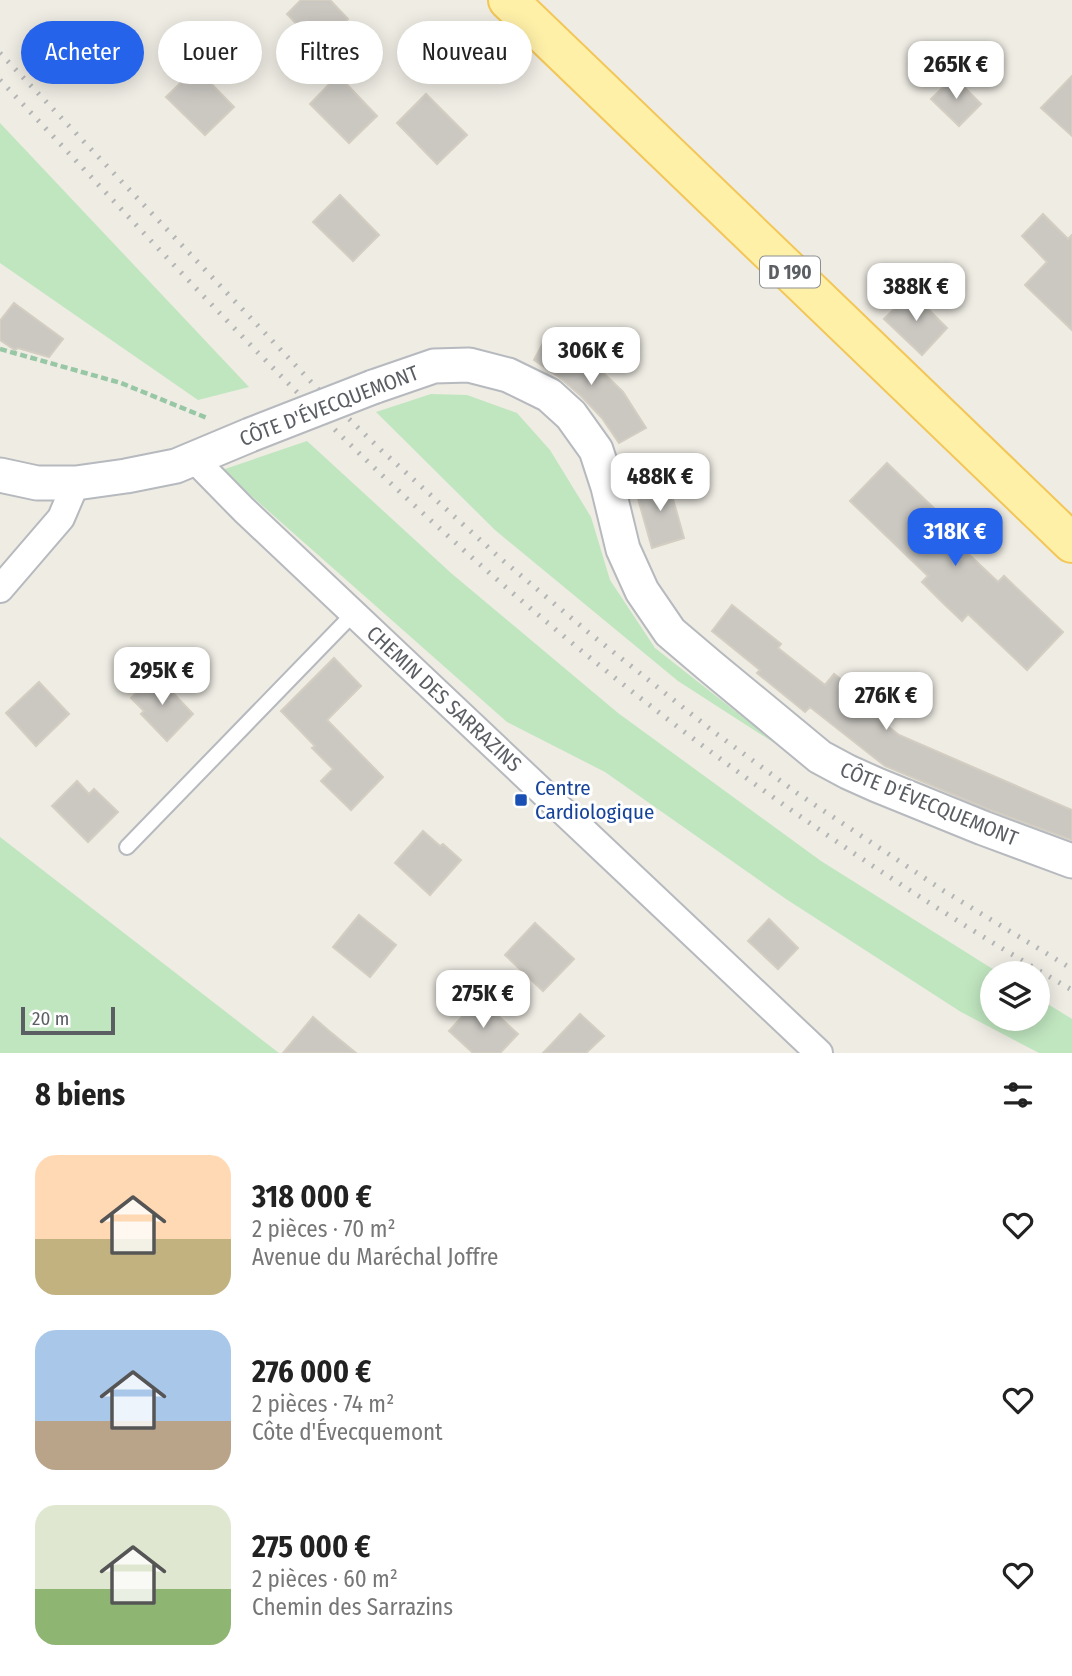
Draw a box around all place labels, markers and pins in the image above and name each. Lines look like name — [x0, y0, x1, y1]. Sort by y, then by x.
pin: 265K € — [899, 42, 1013, 101]
pin: 388K € — [859, 264, 973, 323]
pin: 306K € — [534, 328, 648, 387]
pin: 488K € — [603, 454, 717, 513]
pin: 318K € — [898, 508, 1012, 568]
pin: 295K € — [105, 648, 219, 707]
pin: 276K € — [829, 672, 943, 732]
place label: Centre Cardiologique — [535, 775, 654, 825]
marker: Centre Cardiologique — [513, 792, 529, 808]
pin: 275K € — [426, 970, 540, 1030]

